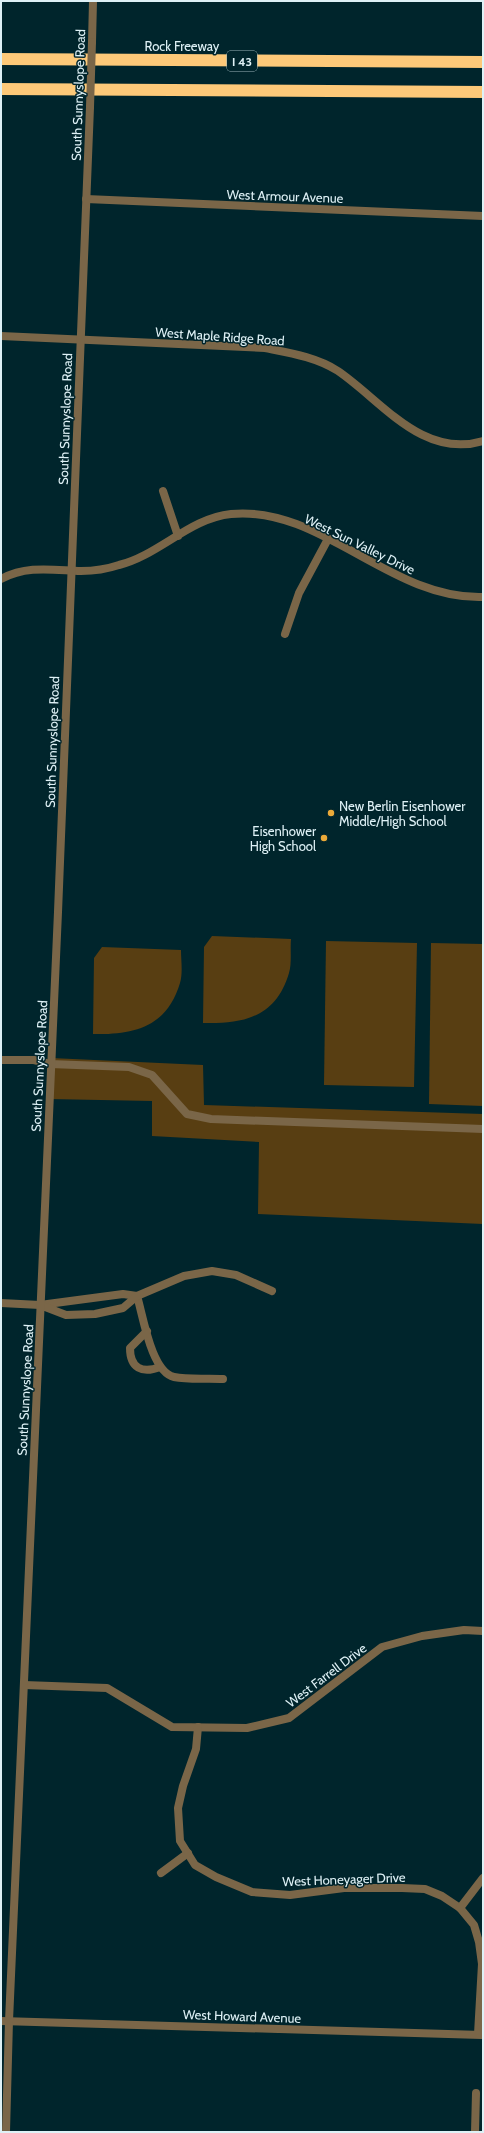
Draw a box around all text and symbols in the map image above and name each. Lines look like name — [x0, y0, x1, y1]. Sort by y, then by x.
street label: South Sunnyslope Road — [68, 29, 88, 161]
street label: Rock Freeway — [145, 38, 220, 54]
road number: I 43 — [227, 51, 257, 71]
street label: West Armour Avenue — [226, 186, 344, 206]
street label: West Maple Ridge Road — [155, 323, 285, 349]
street label: South Sunnyslope Road — [55, 353, 75, 485]
street label: West Sun Valley Drive — [302, 510, 418, 578]
street label: South Sunnyslope Road — [42, 676, 62, 808]
place label: New Berlin Eisenhower Middle/High School — [339, 798, 466, 829]
marker: New Berlin Eisenhower Middle/High School — [326, 808, 336, 818]
place label: Eisenhower High School — [250, 823, 317, 854]
marker: Eisenhower High School — [319, 833, 329, 843]
street label: South Sunnyslope Road — [28, 1000, 50, 1132]
street label: South Sunnyslope Road — [14, 1324, 36, 1456]
street label: West Farrell Drive — [283, 1639, 370, 1710]
street label: West Honeyager Drive — [282, 1869, 406, 1889]
street label: West Howard Avenue — [183, 2006, 302, 2026]

